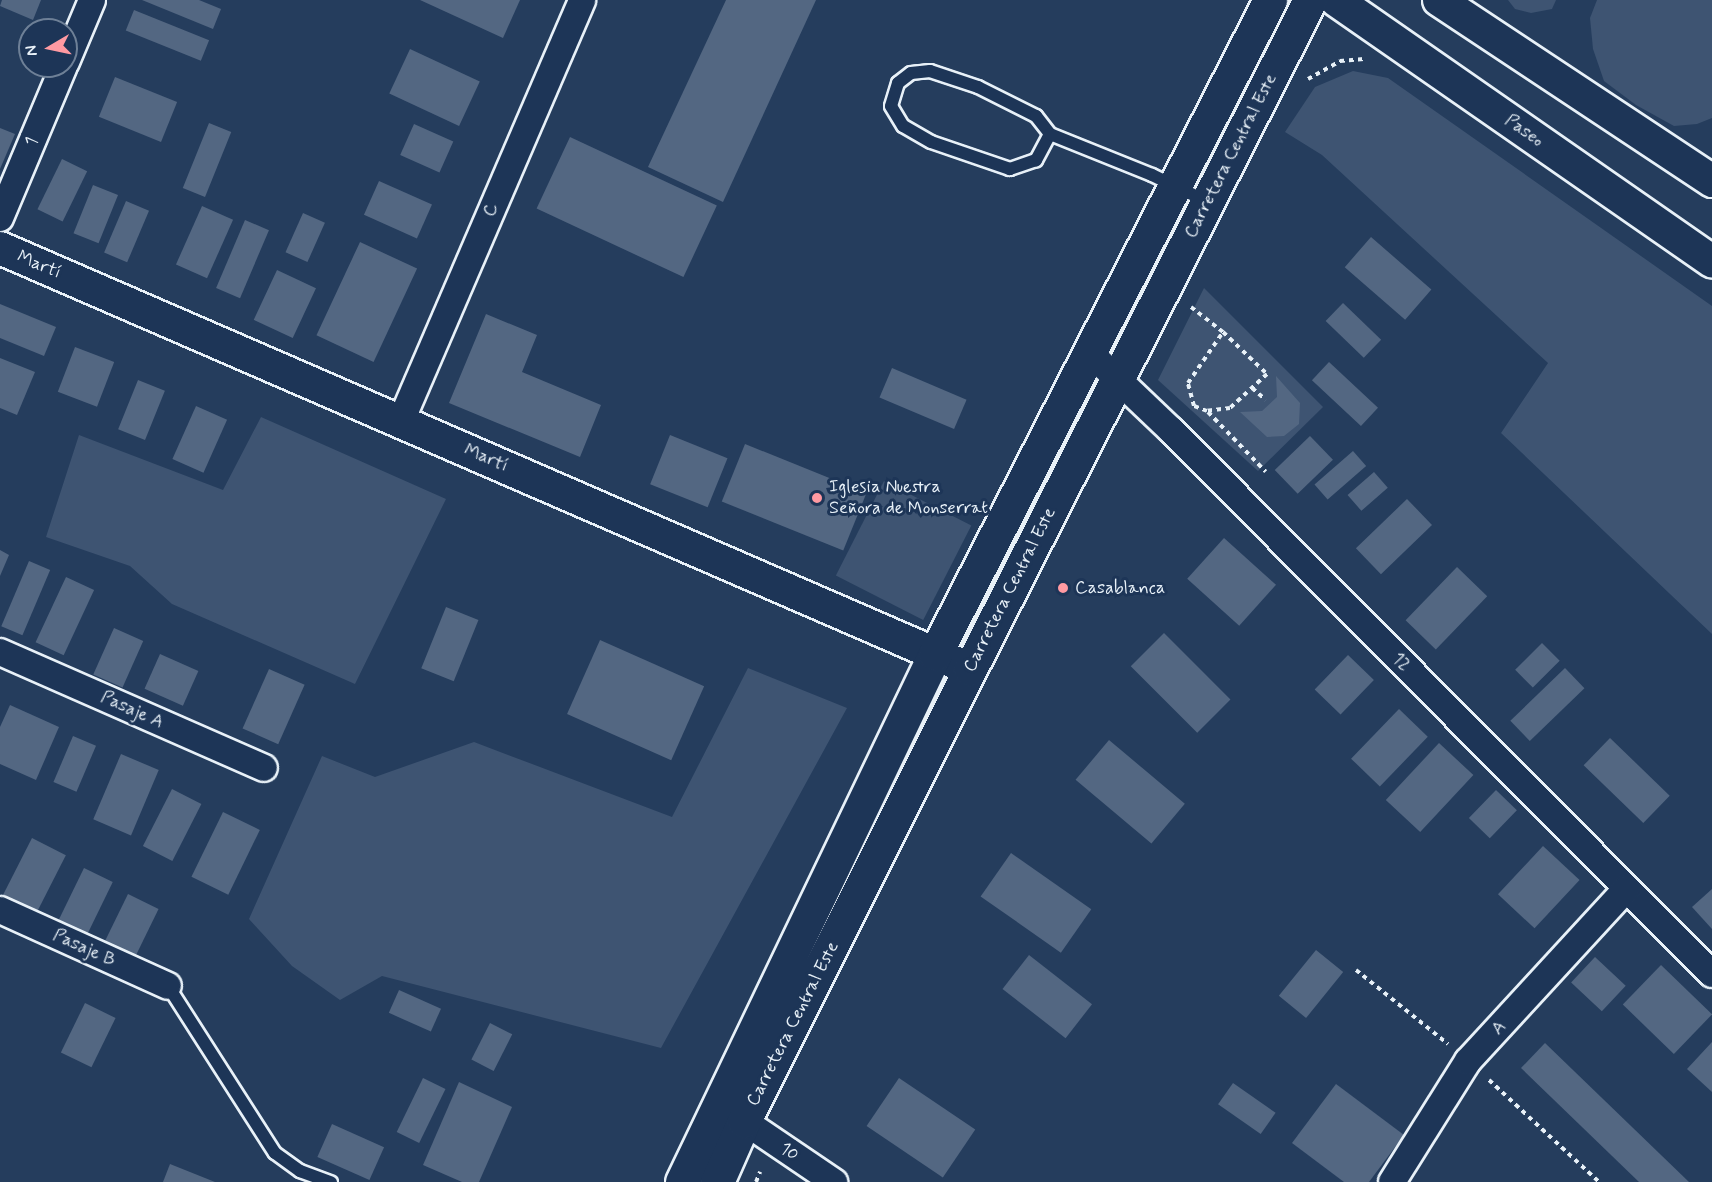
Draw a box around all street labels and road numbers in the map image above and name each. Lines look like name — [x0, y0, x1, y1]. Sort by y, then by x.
street label: Carretera Central Este — [1180, 69, 1282, 243]
street label: Paseo — [1500, 110, 1548, 152]
street label: 1 — [20, 134, 44, 150]
street label: C — [479, 200, 503, 220]
street label: Martí — [14, 246, 64, 284]
street label: Martí — [461, 439, 511, 477]
street label: Carretera Central Este — [959, 503, 1061, 677]
street label: 12 — [1387, 648, 1415, 676]
street label: Pasaje A — [97, 687, 167, 733]
street label: Pasaje B — [49, 925, 119, 971]
street label: Carretera Central Este — [742, 937, 844, 1111]
street label: A — [1487, 1016, 1511, 1040]
street label: 10 — [775, 1138, 803, 1166]

